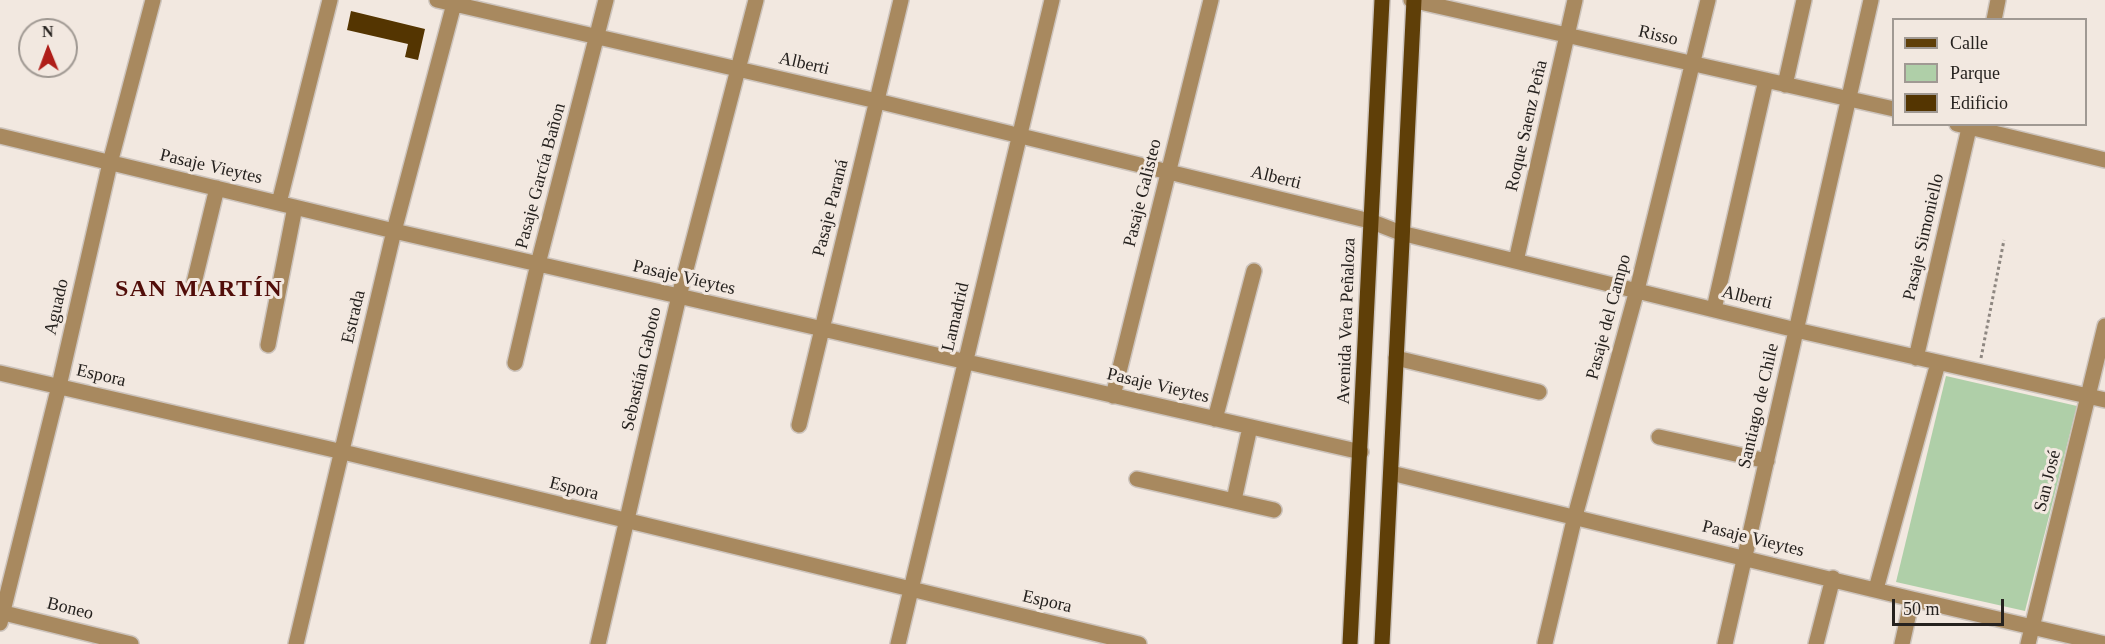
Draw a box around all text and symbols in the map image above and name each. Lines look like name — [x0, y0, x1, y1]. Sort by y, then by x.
north arrow — [18, 18, 78, 78]
legend — [1892, 18, 2087, 126]
street label: Risso — [1636, 21, 1680, 51]
text: N — [42, 23, 54, 40]
text: Calle — [1950, 33, 1988, 53]
street label: Alberti — [777, 48, 831, 80]
street label: Roque Saenz Peña — [1501, 58, 1553, 194]
text: Parque — [1950, 63, 2000, 83]
text: Edificio — [1950, 93, 2008, 113]
street label: Pasaje García Bañon — [511, 101, 571, 251]
street label: Pasaje Galisteo — [1119, 137, 1167, 249]
street label: Pasaje Vieytes — [158, 145, 264, 189]
street label: Pasaje Paraná — [808, 157, 854, 259]
street label: Alberti — [1249, 161, 1303, 195]
street label: Pasaje Simoniello — [1899, 171, 1949, 303]
street label: Avenida Vera Peñaloza — [1333, 237, 1361, 405]
street label: Pasaje del Campo — [1582, 252, 1636, 382]
street label: Pasaje Vieytes — [631, 256, 737, 300]
district label: SAN MARTÍN — [115, 276, 283, 304]
street label: Aguado — [40, 277, 74, 337]
street label: Lamadrid — [938, 280, 974, 354]
street label: Alberti — [1720, 281, 1774, 315]
street label: Estrada — [337, 288, 371, 346]
street label: Sebastián Gaboto — [617, 305, 667, 433]
street label: Santiago de Chile — [1734, 341, 1784, 471]
street label: Espora — [74, 360, 128, 392]
street label: Pasaje Vieytes — [1105, 364, 1211, 408]
street label: San José — [2030, 448, 2066, 514]
street label: Espora — [547, 472, 601, 506]
street label: Pasaje Vieytes — [1700, 516, 1806, 562]
street label: Espora — [1020, 586, 1074, 618]
scale bar — [1895, 587, 2008, 625]
street label: Boneo — [45, 593, 95, 625]
text: 50 m — [1903, 599, 1940, 619]

